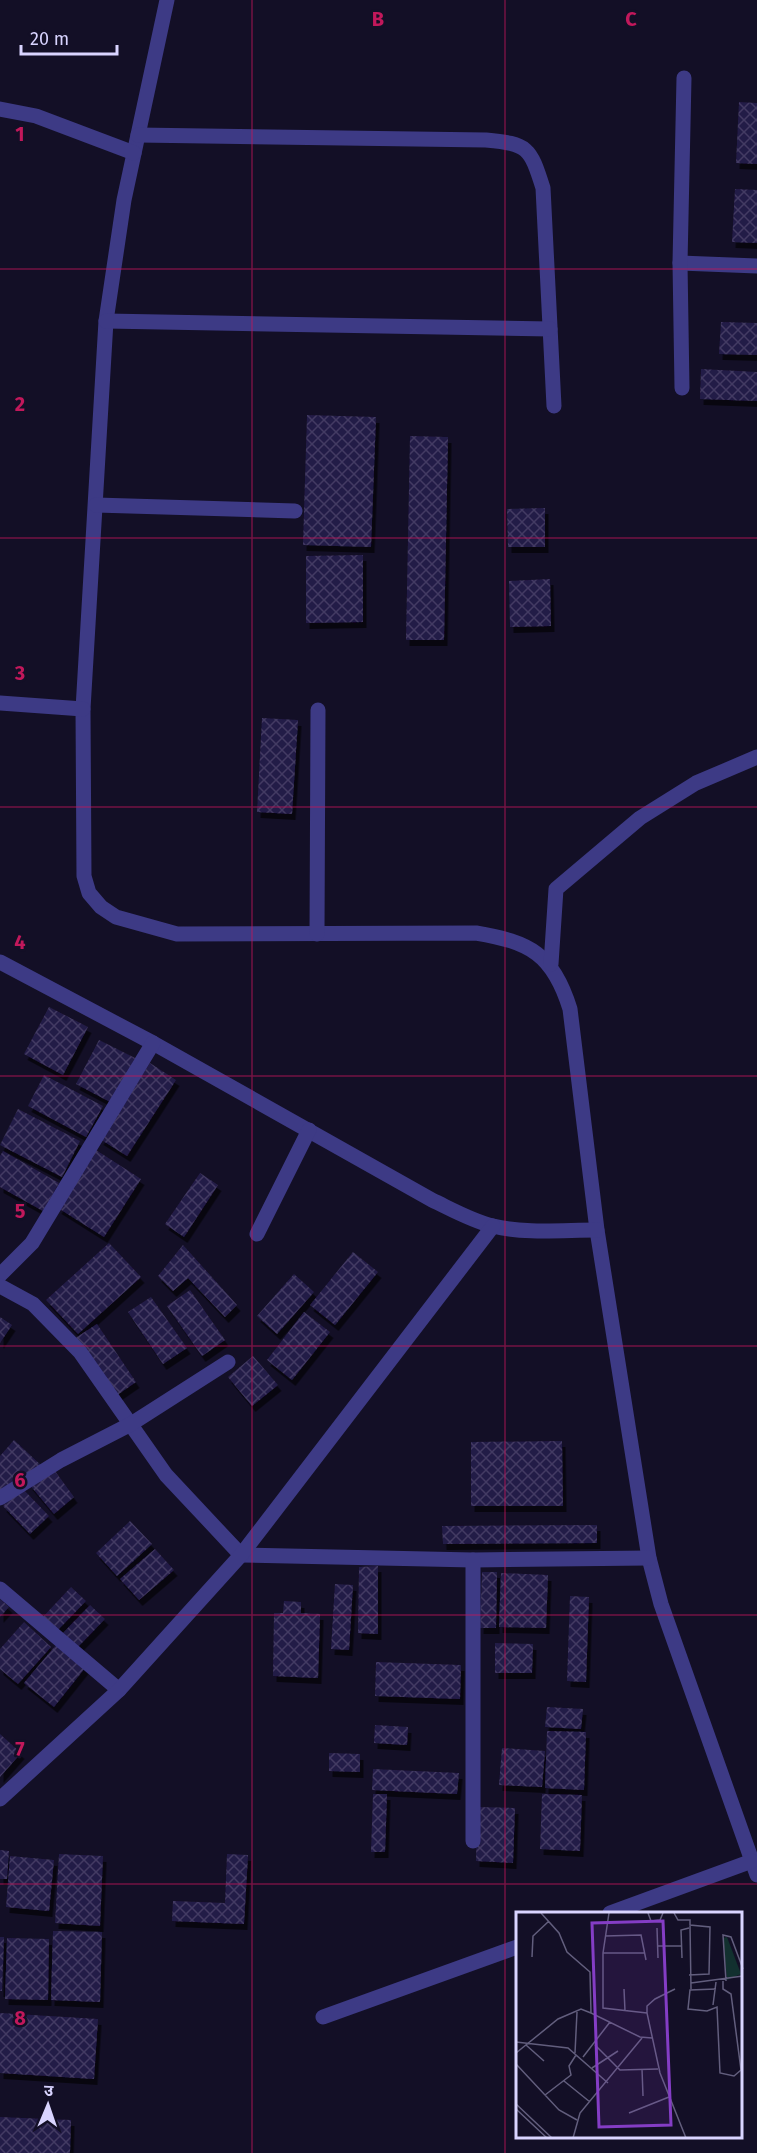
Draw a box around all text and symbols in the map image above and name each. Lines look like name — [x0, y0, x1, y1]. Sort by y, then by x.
text: B — [372, 7, 384, 31]
text: C — [625, 7, 637, 31]
scale bar — [21, 18, 117, 56]
text: 20 m — [30, 28, 69, 50]
text: 1 — [15, 122, 25, 146]
text: 2 — [15, 392, 25, 416]
text: 3 — [14, 661, 25, 685]
text: 4 — [14, 930, 26, 954]
text: 5 — [15, 1199, 26, 1223]
text: 6 — [14, 1468, 26, 1492]
text: 7 — [15, 1737, 25, 1761]
inset map — [516, 1912, 742, 2138]
text: 8 — [14, 2006, 26, 2030]
north arrow — [18, 2075, 78, 2135]
text: उ — [43, 2081, 54, 2100]

